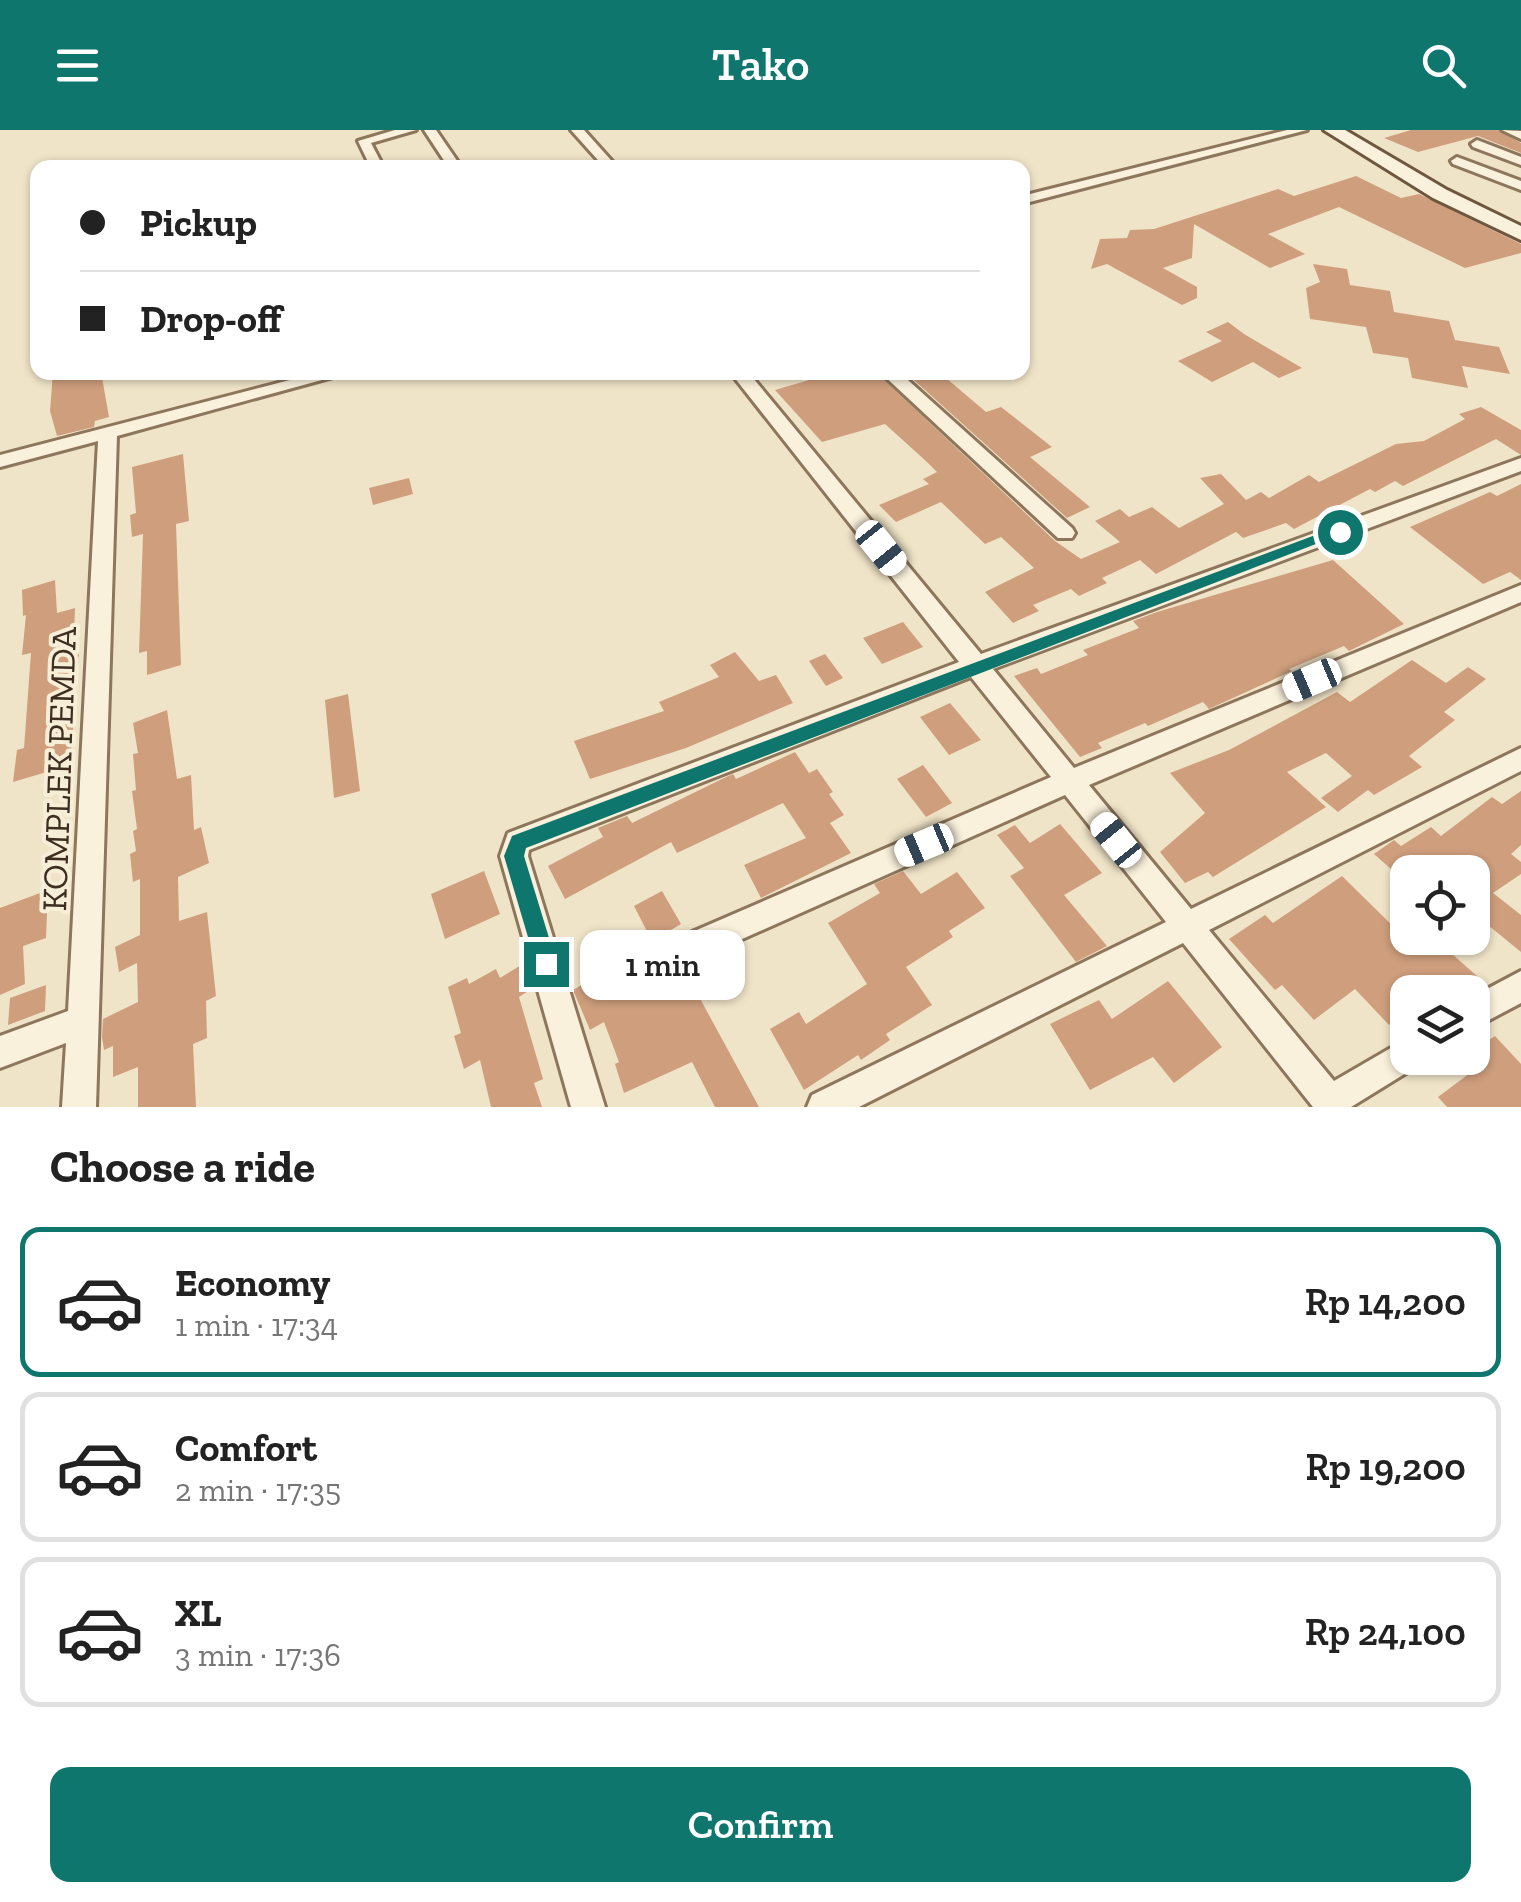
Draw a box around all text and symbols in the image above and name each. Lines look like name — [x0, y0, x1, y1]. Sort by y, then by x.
icon: menu — [50, 38, 105, 93]
text: Tako — [712, 38, 809, 92]
icon: search — [1416, 38, 1471, 93]
text: Pickup — [140, 200, 257, 246]
text: Drop-off — [140, 296, 281, 342]
route start — [1318, 510, 1363, 555]
car — [850, 515, 912, 581]
street label: KOMPLEK PEMDA — [33, 626, 85, 912]
car — [1279, 654, 1345, 706]
car — [1085, 807, 1147, 873]
car — [891, 819, 957, 871]
map controls — [1390, 855, 1490, 1075]
button: locate — [1390, 855, 1490, 955]
callout: 1 min — [581, 929, 746, 999]
route end — [524, 942, 569, 987]
text: 1 min — [625, 946, 700, 984]
button: layers — [1390, 975, 1490, 1075]
text: Choose a ride — [50, 1140, 315, 1194]
icon: car — [55, 1257, 145, 1347]
text: Economy — [175, 1260, 330, 1306]
text: Rp 14,200 — [1305, 1279, 1466, 1325]
text: 1 min · 17:34 — [175, 1306, 338, 1344]
icon: car — [55, 1422, 145, 1512]
text: Comfort — [175, 1425, 317, 1471]
text: Rp 19,200 — [1306, 1444, 1466, 1490]
text: 2 min · 17:35 — [175, 1471, 341, 1509]
icon: car — [55, 1587, 145, 1677]
text: XL — [175, 1590, 222, 1636]
text: Rp 24,100 — [1305, 1609, 1466, 1655]
text: 3 min · 17:36 — [175, 1636, 341, 1674]
button: Confirm — [50, 1767, 1471, 1882]

